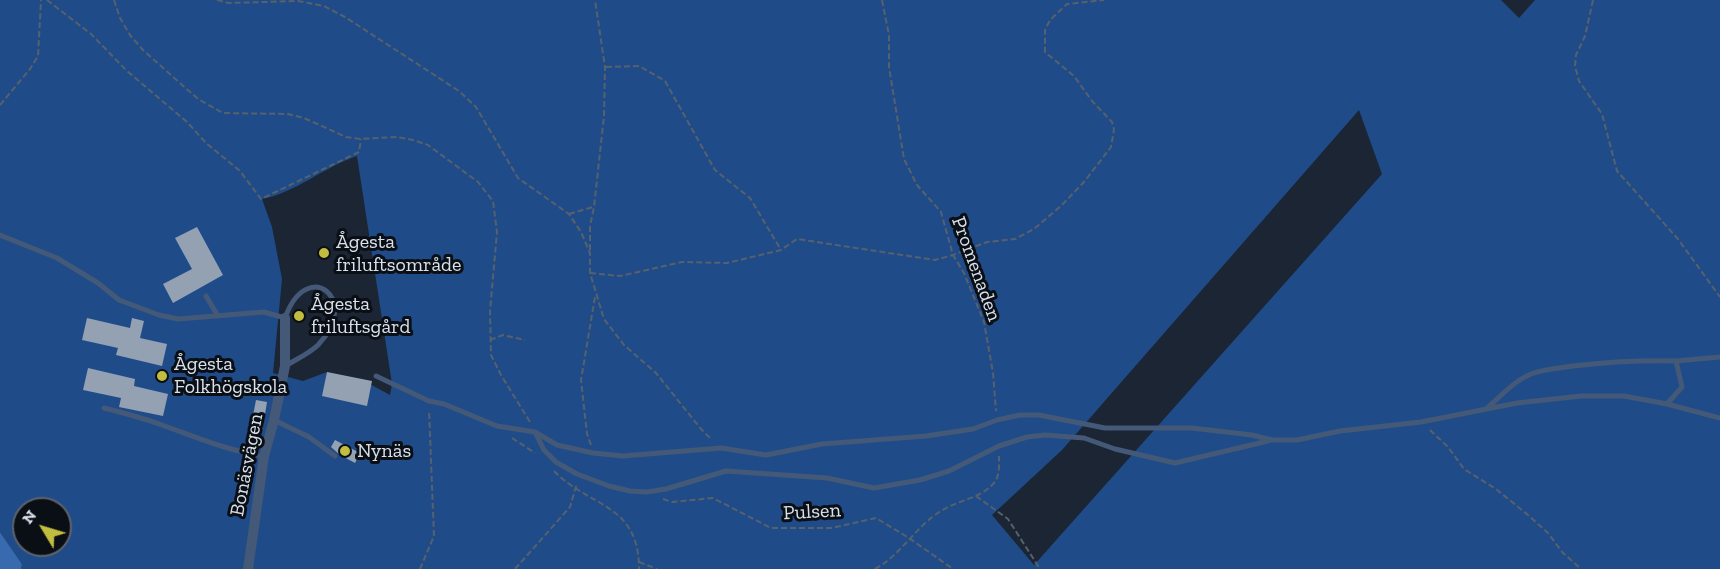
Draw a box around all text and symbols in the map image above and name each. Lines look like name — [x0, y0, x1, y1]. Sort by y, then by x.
street label: Promenaden — [946, 213, 1006, 325]
place label: Ågesta friluftsområde — [336, 230, 461, 277]
marker: Ågesta friluftsområde — [317, 246, 331, 260]
place label: Ågesta friluftsgård — [311, 292, 410, 339]
marker: Ågesta friluftsgård — [292, 309, 306, 323]
place label: Ågesta Folkhögskola — [174, 352, 287, 399]
marker: Ågesta Folkhögskola — [155, 369, 169, 383]
street label: Bonäsvägen — [225, 412, 269, 518]
place label: Nynäs — [357, 439, 411, 463]
marker: Nynäs — [338, 444, 352, 458]
north arrow — [12, 497, 72, 557]
street label: Pulsen — [783, 499, 841, 525]
text: N — [18, 506, 40, 527]

